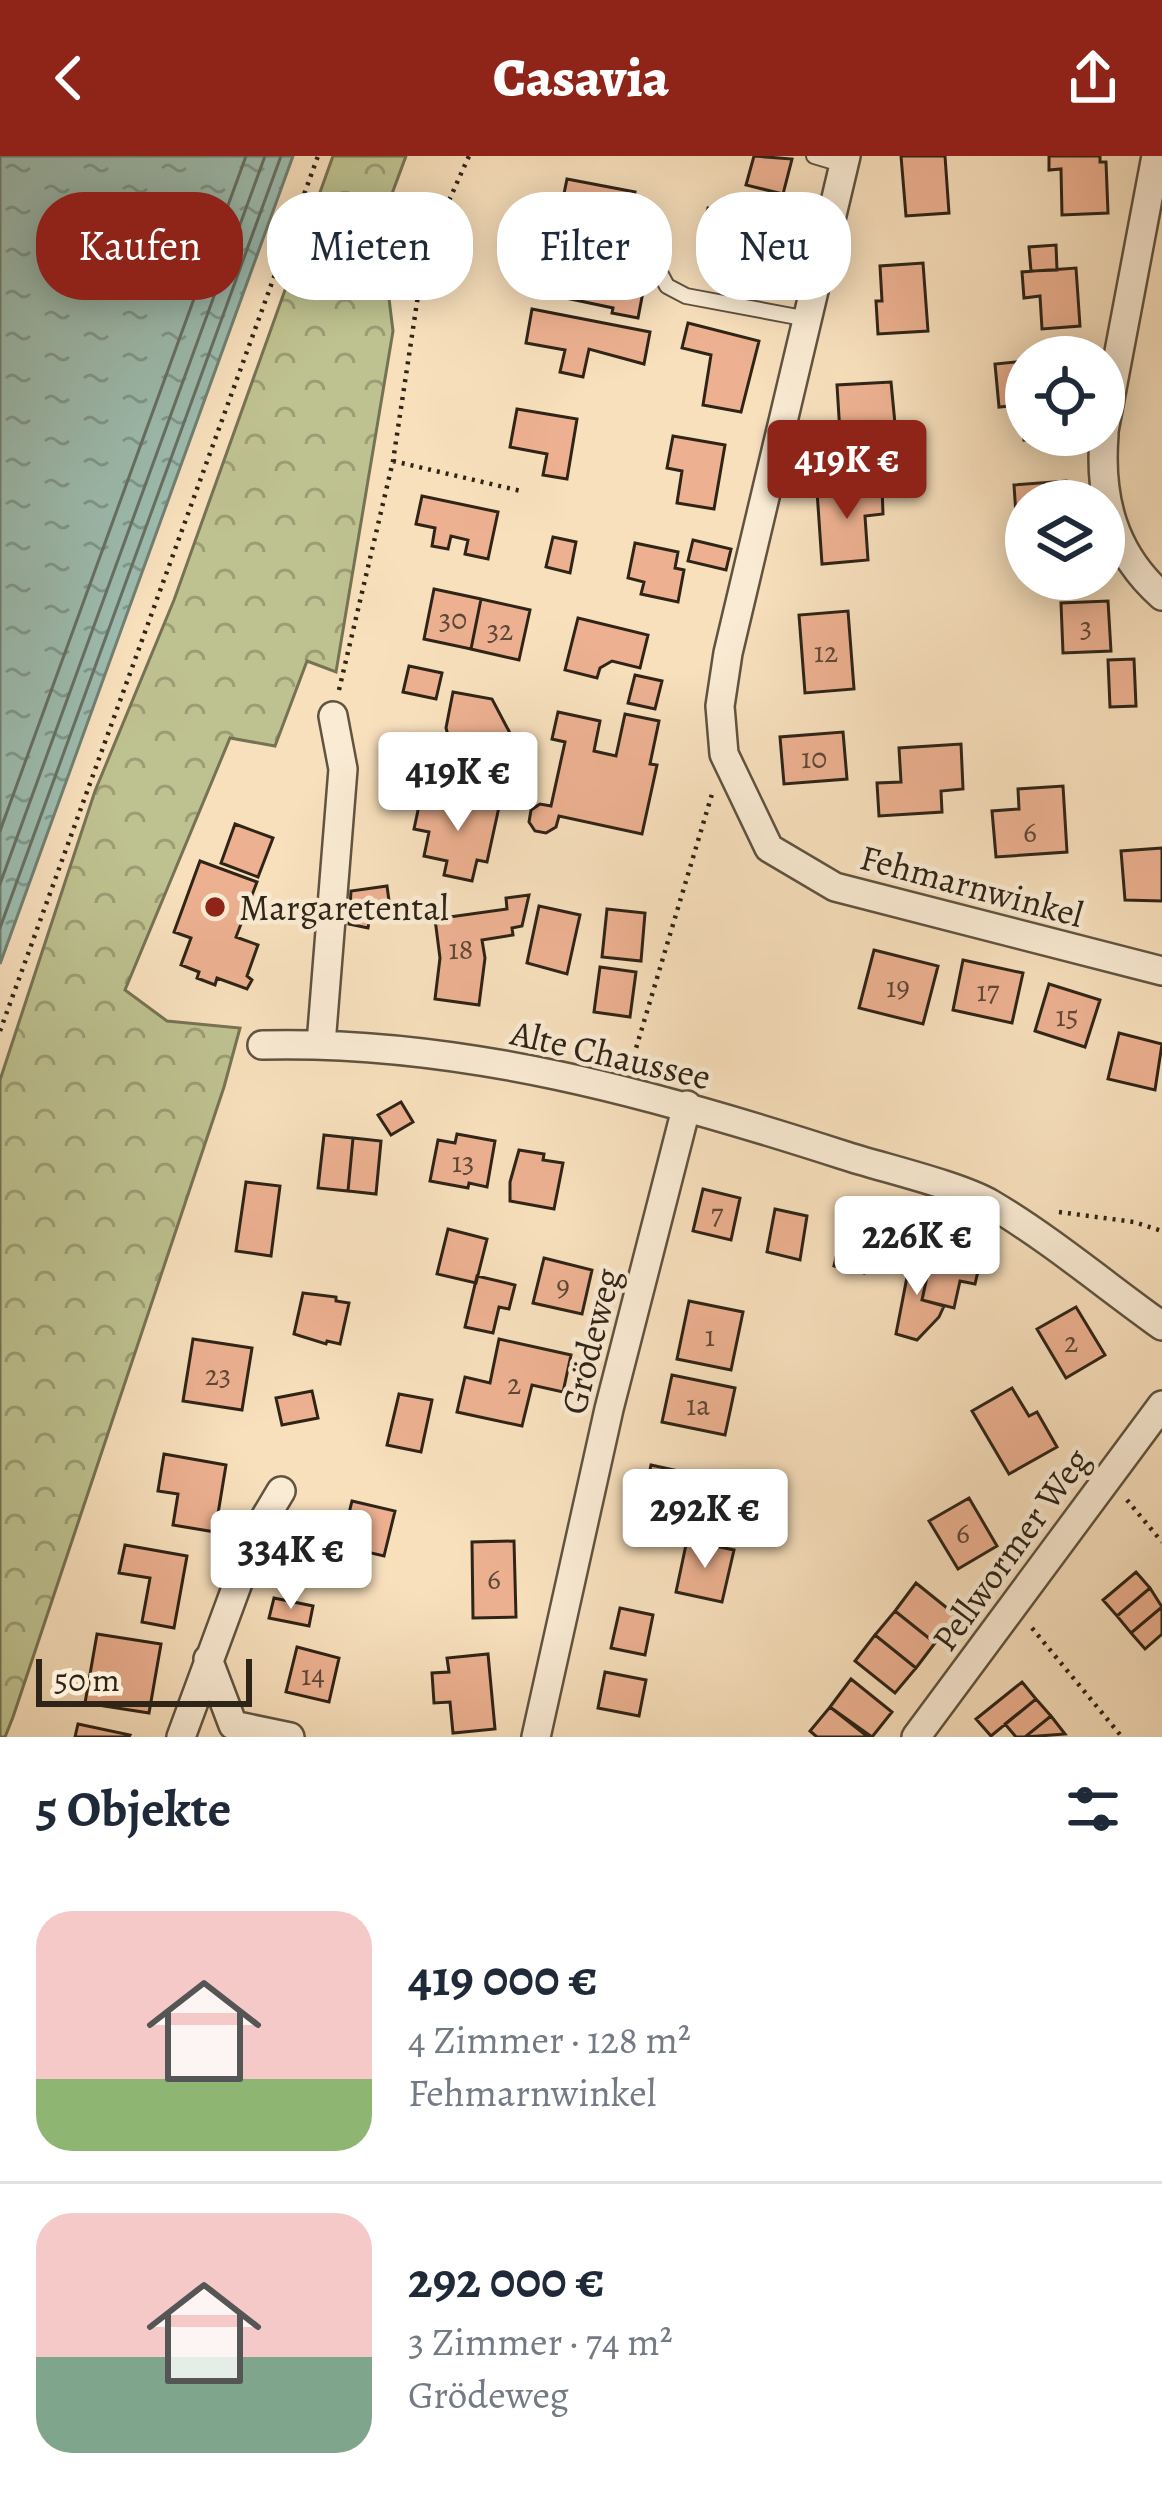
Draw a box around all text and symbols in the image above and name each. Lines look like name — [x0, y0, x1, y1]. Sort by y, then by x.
text: Casavia — [493, 41, 669, 115]
icon: back — [36, 45, 102, 111]
icon: share — [1060, 45, 1126, 111]
chip: Kaufen — [36, 192, 243, 300]
chip: Mieten — [267, 192, 473, 300]
chip: Filter — [497, 192, 672, 300]
chip: Neu — [696, 192, 851, 300]
map controls — [1005, 336, 1125, 600]
button: locate — [1005, 336, 1125, 456]
pin: 419K € — [749, 420, 945, 522]
text: 419K € — [794, 432, 900, 485]
button: layers — [1005, 480, 1125, 600]
house number: 30 — [439, 599, 467, 639]
house number: 3 — [1080, 607, 1092, 647]
house number: 32 — [487, 610, 513, 650]
house number: 12 — [814, 632, 838, 672]
pin: 419K € — [360, 732, 556, 834]
house number: 10 — [801, 738, 827, 778]
text: 419K € — [405, 744, 511, 797]
house number: 6 — [1023, 812, 1037, 852]
street label: Fehmarnwinkel — [855, 832, 1089, 939]
place label: Margaretental — [239, 883, 449, 932]
marker: Margaretental — [202, 894, 228, 920]
house number: 18 — [449, 929, 473, 969]
house number: 19 — [886, 967, 910, 1007]
house number: 17 — [977, 971, 1000, 1011]
house number: 15 — [1055, 996, 1079, 1036]
street label: Alte Chaussee — [505, 1008, 716, 1101]
house number: 13 — [452, 1142, 474, 1182]
house number: 7 — [711, 1194, 724, 1234]
pin: 226K € — [819, 1196, 1015, 1298]
text: 226K € — [862, 1208, 972, 1261]
street label: Grödeweg — [549, 1263, 632, 1419]
house number: 9 — [556, 1266, 570, 1306]
house number: 1 — [705, 1316, 715, 1356]
house number: 2 — [1064, 1322, 1078, 1362]
house number: 23 — [205, 1355, 231, 1395]
house number: 2 — [507, 1364, 521, 1404]
house number: 1a — [686, 1385, 710, 1425]
street label: Pellwormer Weg — [920, 1438, 1101, 1661]
pin: 292K € — [607, 1469, 803, 1571]
text: 292K € — [650, 1481, 760, 1534]
pin: 334K € — [193, 1510, 389, 1612]
house number: 6 — [956, 1513, 970, 1553]
text: 334K € — [238, 1522, 344, 1575]
house number: 6 — [487, 1559, 501, 1599]
scale bar — [36, 1653, 252, 1706]
house number: 14 — [301, 1655, 325, 1695]
text: 50 m — [54, 1657, 120, 1702]
text: 5 Objekte — [36, 1774, 231, 1844]
icon: filters — [1060, 1776, 1126, 1842]
text: 419 000 € — [408, 1943, 598, 2013]
icon: home — [132, 1959, 276, 2103]
text: 4 Zimmer · 128 m² — [408, 2013, 691, 2066]
text: Fehmarnwinkel — [408, 2066, 656, 2119]
text: 292 000 € — [408, 2245, 605, 2315]
icon: home — [132, 2261, 276, 2405]
text: 3 Zimmer · 74 m² — [408, 2315, 673, 2368]
text: Grödeweg — [408, 2368, 569, 2421]

